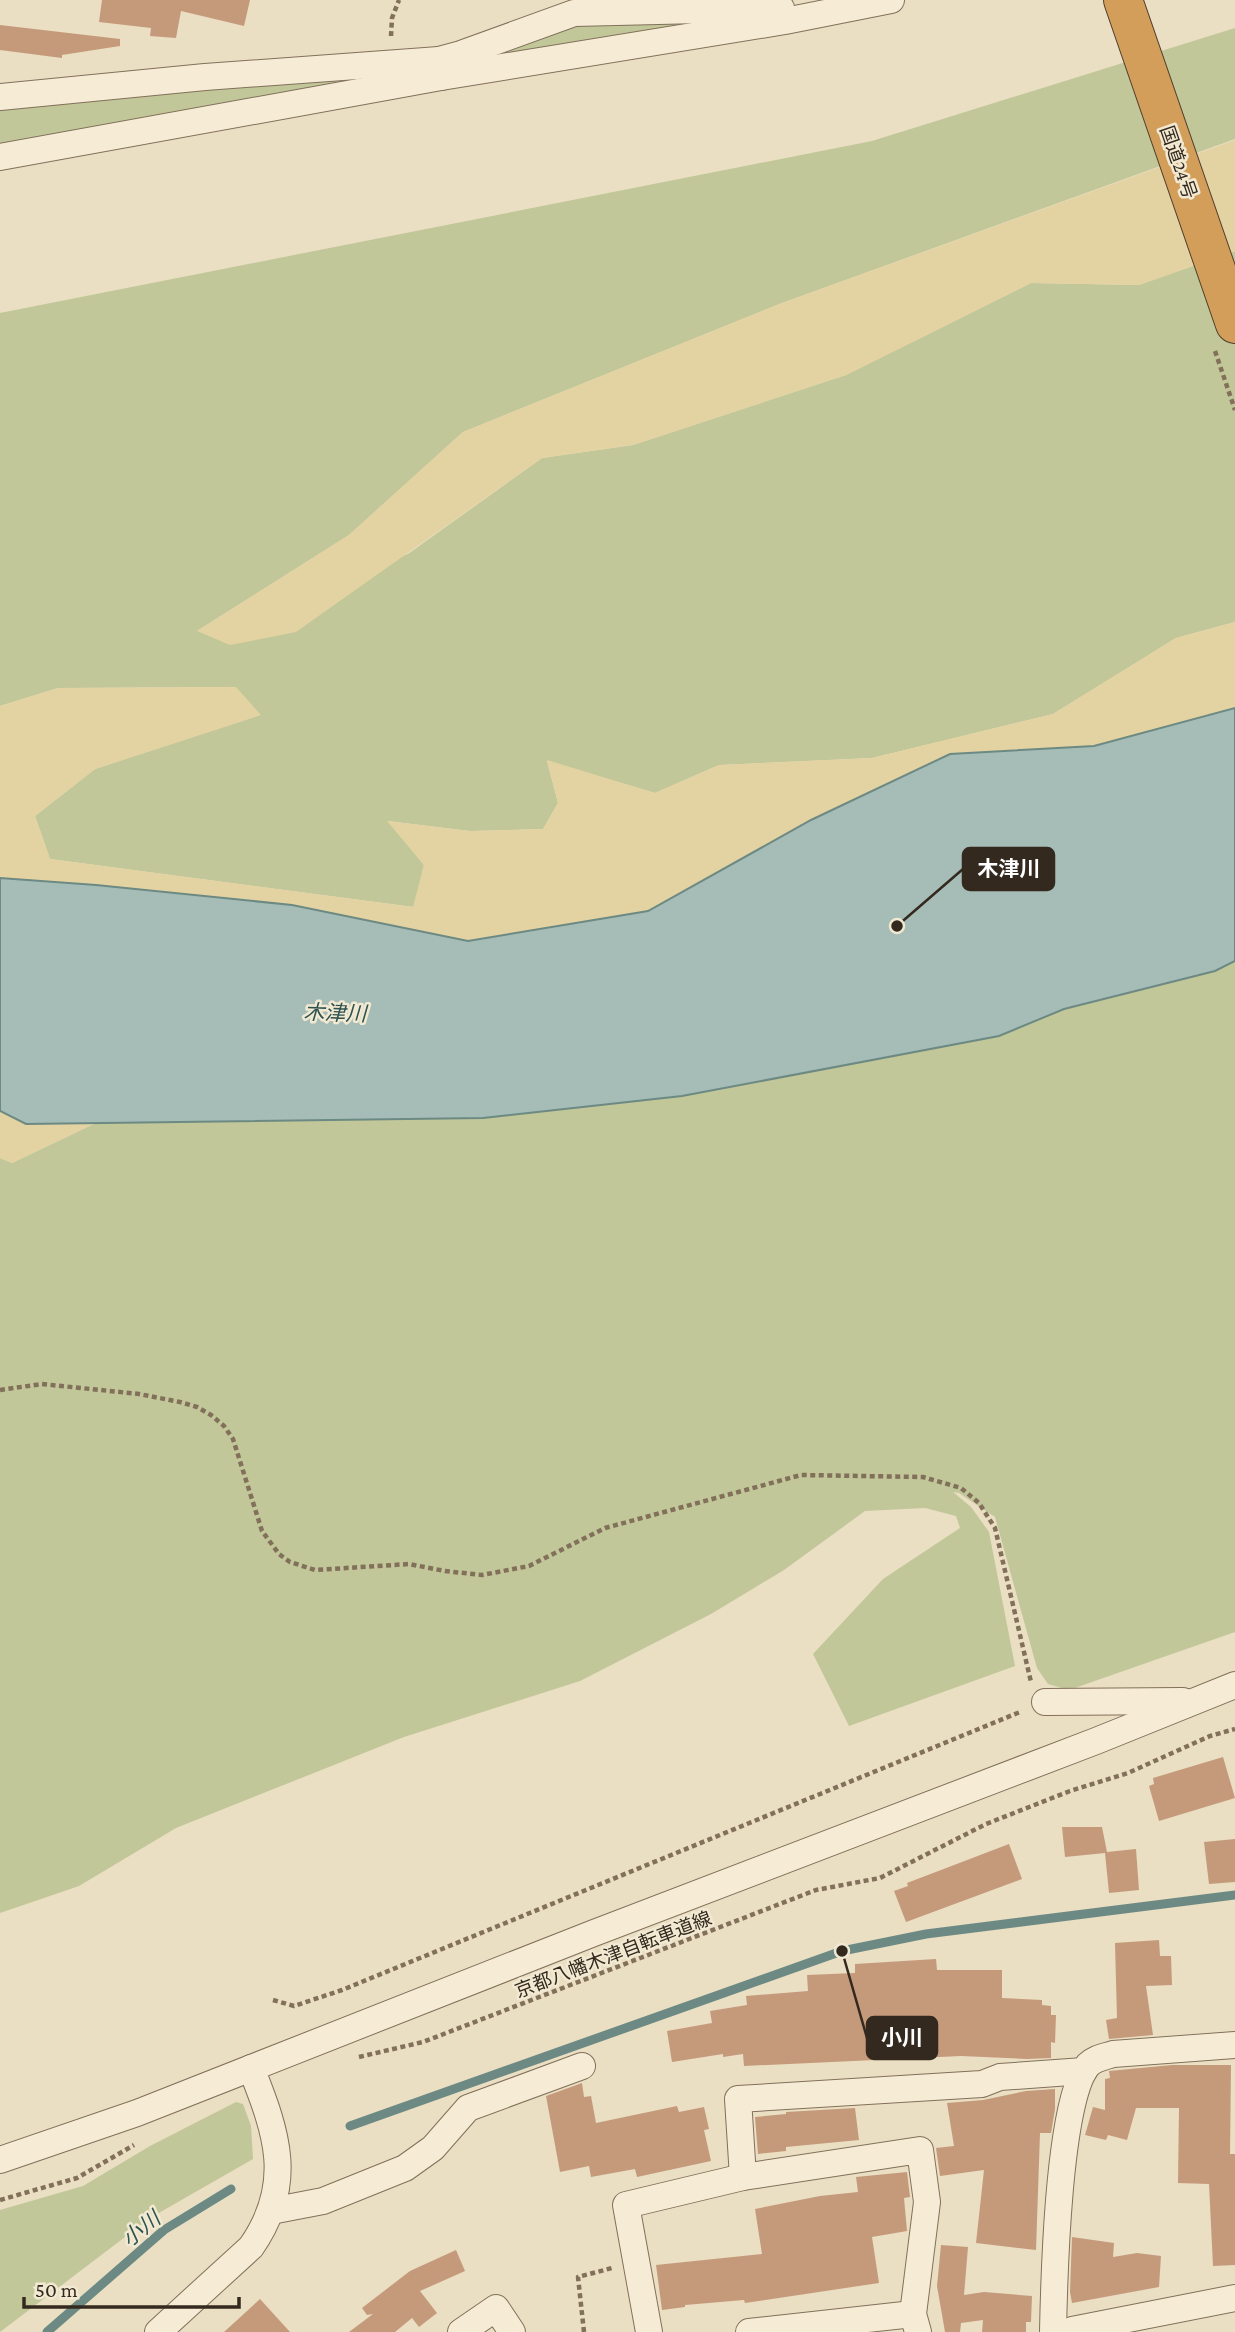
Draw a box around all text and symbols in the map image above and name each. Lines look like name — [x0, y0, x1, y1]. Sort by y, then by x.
street label: 国道24号 — [1156, 123, 1201, 201]
callout: 木津川 — [963, 848, 1054, 890]
text: 木津川 — [978, 857, 1041, 881]
water label: 木津川 — [303, 1000, 369, 1026]
street label: 京都八幡木津自転車道線 — [512, 1907, 715, 2002]
callout: 小川 — [867, 2017, 937, 2059]
text: 小川 — [881, 2026, 923, 2050]
water label: 小川 — [117, 2205, 166, 2252]
scale bar — [24, 2266, 240, 2310]
text: 50 m — [35, 2278, 78, 2302]

